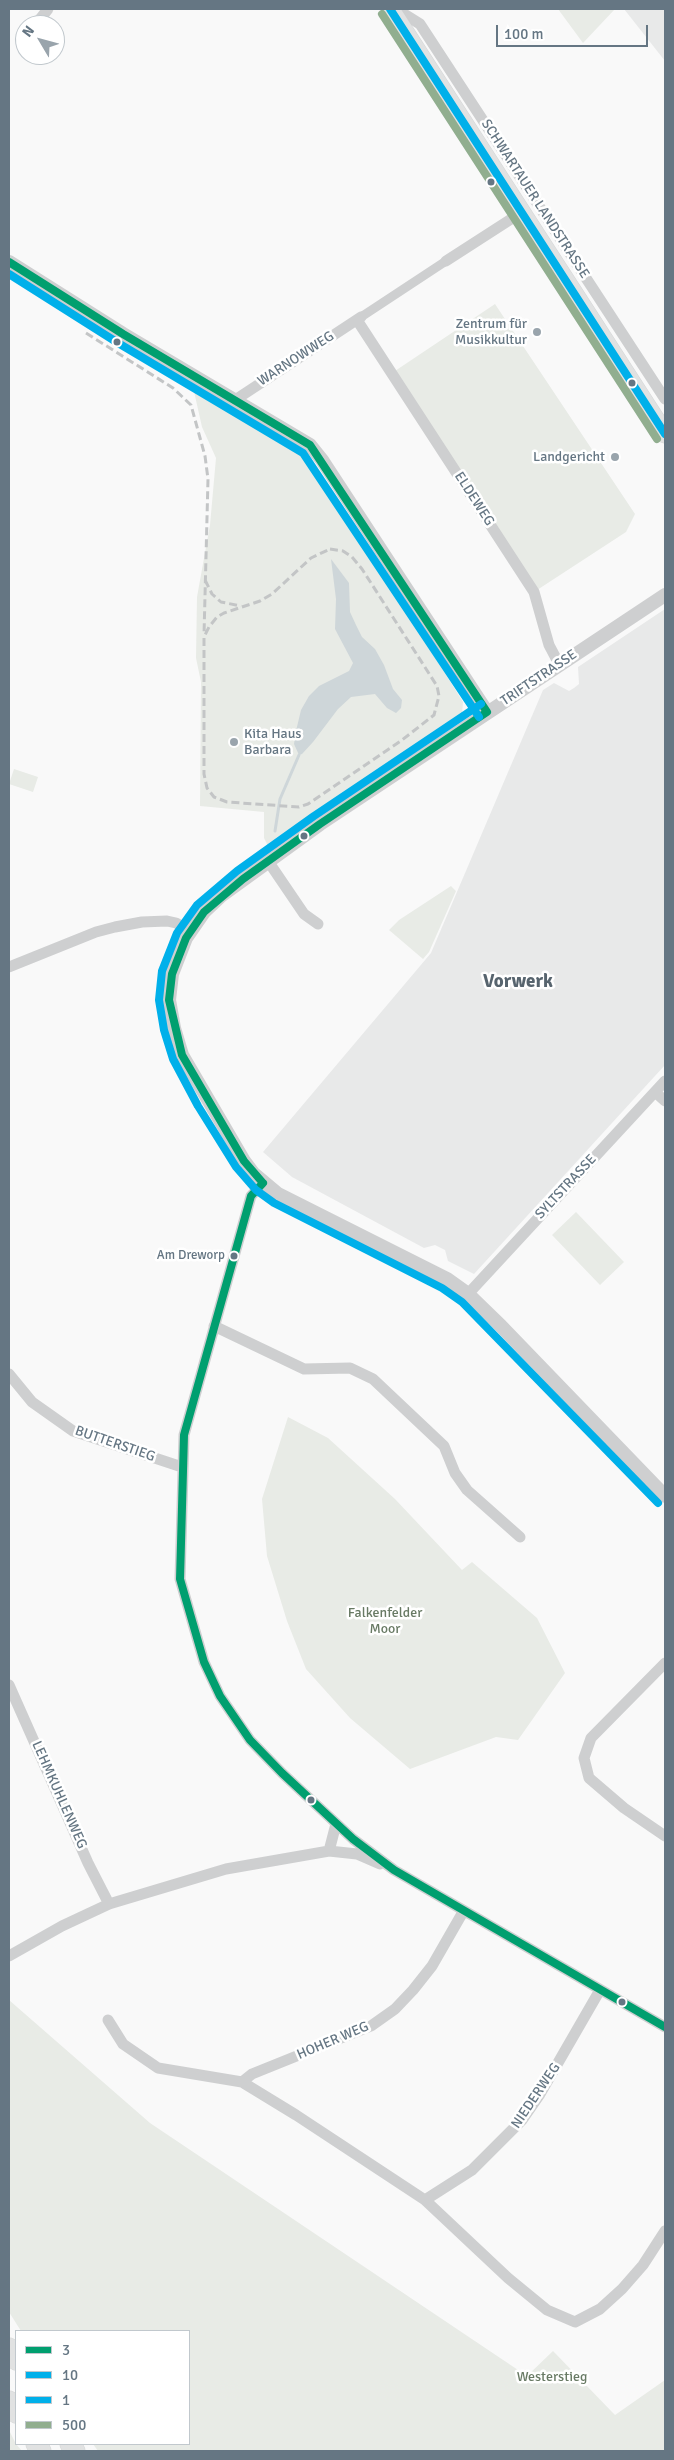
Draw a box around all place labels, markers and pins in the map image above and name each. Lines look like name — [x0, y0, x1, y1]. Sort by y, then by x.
unlabelled marker — [486, 177, 496, 187]
place label: Zentrum für Musikkultur — [455, 316, 527, 348]
marker: Zentrum für Musikkultur — [531, 326, 543, 338]
unlabelled marker — [112, 337, 122, 347]
unlabelled marker — [627, 378, 637, 388]
place label: Landgericht — [533, 449, 605, 465]
marker: Landgericht — [609, 451, 621, 463]
place label: Kita Haus Barbara — [244, 726, 301, 759]
marker: Kita Haus Barbara — [228, 736, 240, 748]
unlabelled marker — [299, 831, 309, 841]
place label: Am Dreworp — [157, 1248, 225, 1264]
marker: Am Dreworp — [229, 1251, 239, 1261]
unlabelled marker — [306, 1795, 316, 1805]
unlabelled marker — [617, 1997, 627, 2007]

